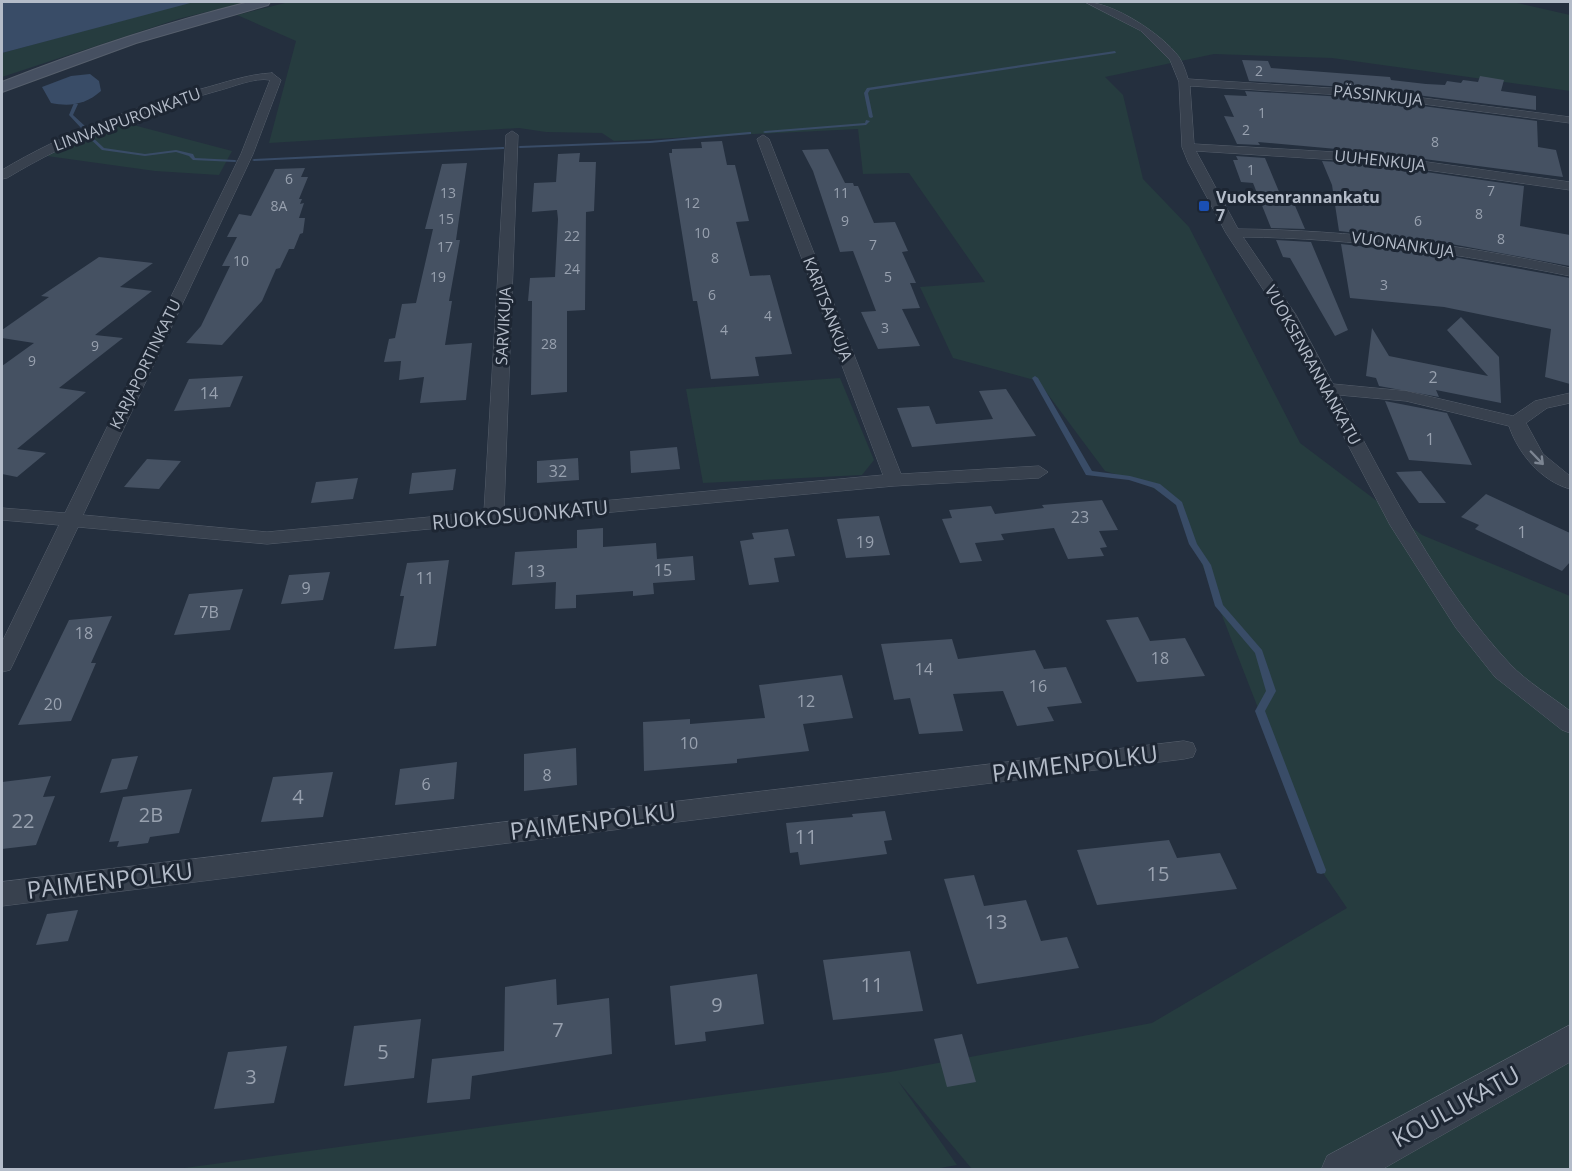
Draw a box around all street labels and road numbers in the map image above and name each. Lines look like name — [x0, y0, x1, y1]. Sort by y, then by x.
street label: PÄSSINKUJA — [1332, 79, 1425, 111]
street label: LINNANPURONKATU — [50, 82, 204, 156]
street label: UUHENKUJA — [1333, 144, 1428, 176]
street label: VUONANKUJA — [1350, 226, 1457, 262]
street label: KARITSANKUJA — [798, 254, 858, 365]
street label: VUOKSENRANNANKATU — [1260, 281, 1366, 449]
street label: SARVIKUJA — [490, 285, 516, 366]
street label: KARJAPORTINKATU — [104, 295, 186, 433]
street label: RUOKOSUONKATU — [431, 493, 609, 536]
street label: PAIMENPOLKU — [990, 736, 1160, 789]
street label: PAIMENPOLKU — [508, 794, 678, 847]
street label: PAIMENPOLKU — [25, 853, 195, 906]
street label: KOULUKATU — [1385, 1057, 1525, 1154]

